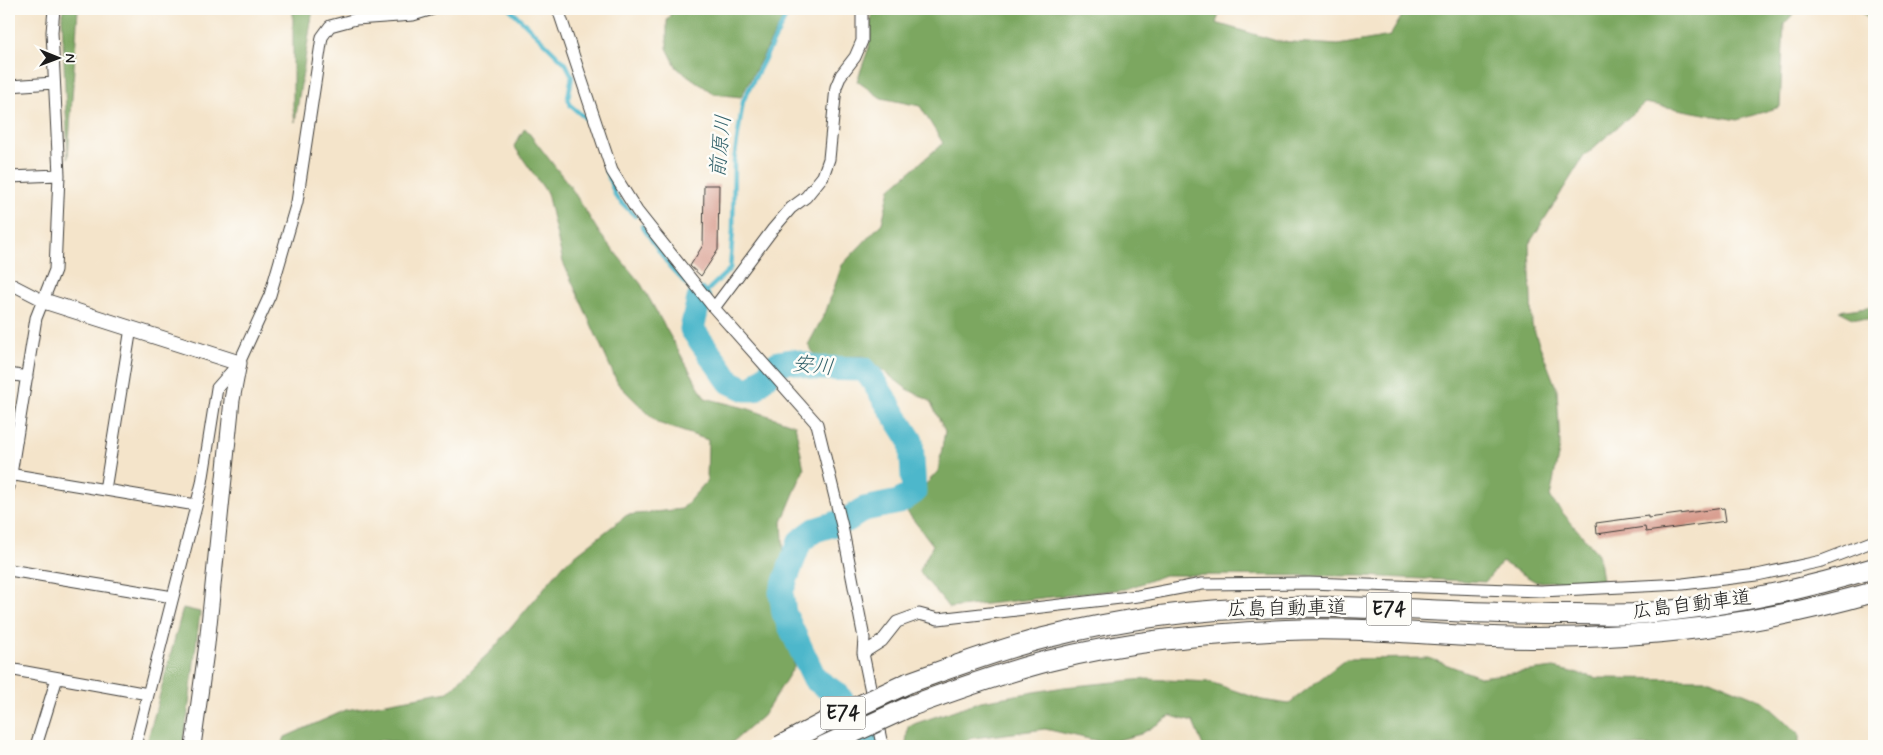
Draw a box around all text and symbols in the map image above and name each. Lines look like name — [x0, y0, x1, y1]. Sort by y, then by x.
north arrow — [32, 32, 82, 82]
text: N — [61, 53, 79, 63]
water label: 前原川 — [704, 113, 738, 179]
water label: 安川 — [791, 350, 835, 382]
street label: 広島自動車道 — [1631, 584, 1753, 626]
road number: E74 — [1366, 592, 1412, 626]
street label: 広島自動車道 — [1227, 594, 1347, 624]
road number: E74 — [820, 696, 866, 730]

